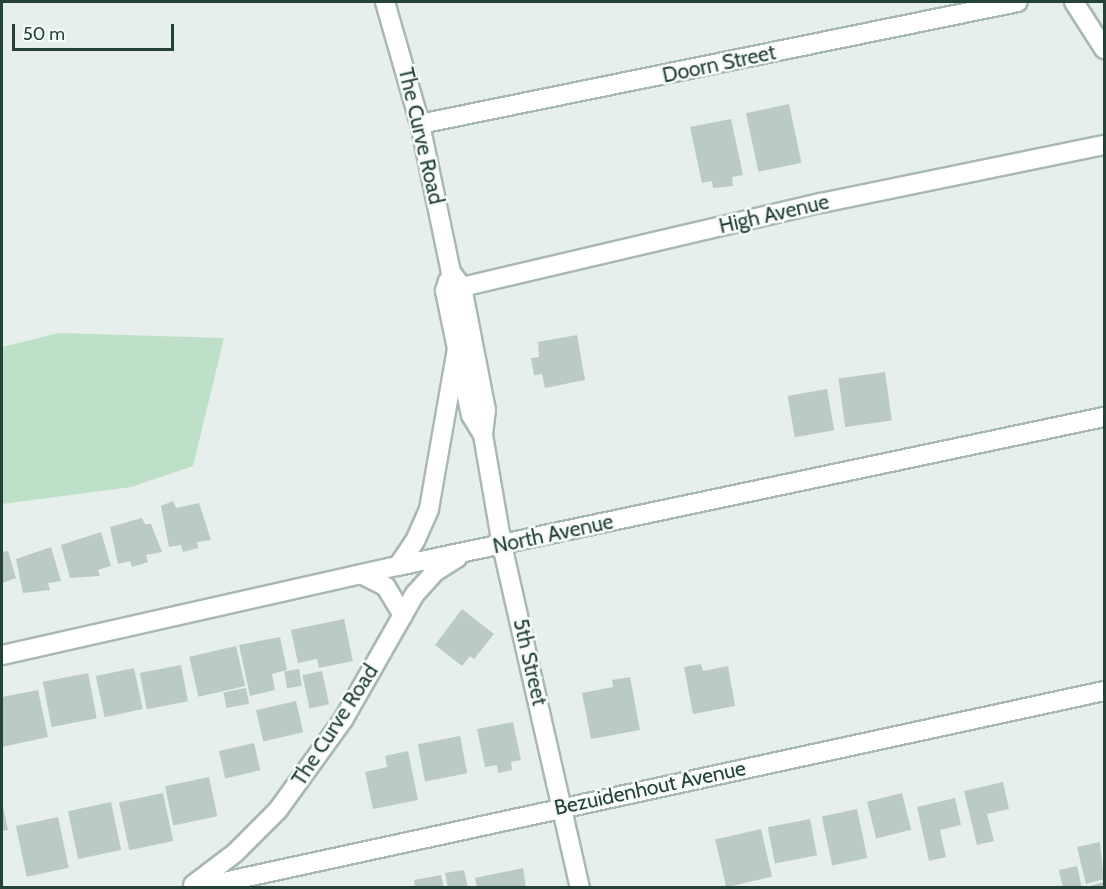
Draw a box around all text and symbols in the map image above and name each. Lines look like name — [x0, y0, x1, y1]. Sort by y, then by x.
scale bar — [15, 12, 177, 50]
text: 50 m — [23, 23, 65, 45]
street label: Doorn Street — [660, 40, 778, 88]
street label: The Curve Road — [393, 65, 449, 207]
street label: High Avenue — [716, 189, 832, 239]
street label: North Avenue — [490, 509, 616, 559]
street label: 5th Street — [508, 616, 552, 708]
street label: The Curve Road — [286, 660, 384, 790]
street label: Bezuidenhout Avenue — [552, 755, 748, 821]

